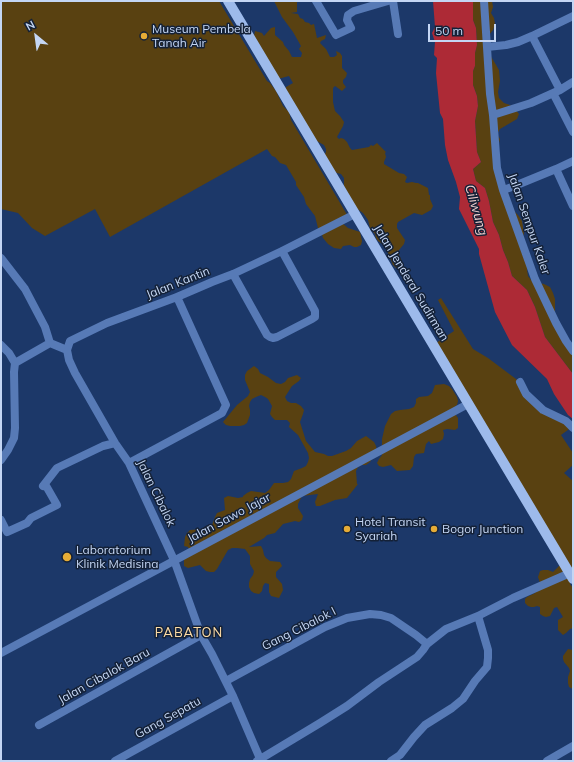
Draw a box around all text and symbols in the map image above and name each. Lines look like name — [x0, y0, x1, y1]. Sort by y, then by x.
north arrow — [16, 16, 56, 56]
scale bar — [430, 16, 498, 42]
text: N — [23, 17, 37, 34]
place label: Museum Pembela Tanah Air — [152, 22, 251, 50]
text: 50 m — [435, 23, 463, 38]
marker: Museum Pembela Tanah Air — [139, 31, 149, 41]
street label: Jalan Sempur Kaler — [505, 172, 553, 276]
water label: Ciliwung — [461, 183, 491, 237]
street label: Jalan Jenderal Sudirman — [370, 222, 452, 344]
street label: Jalan Kantin — [144, 264, 212, 302]
street label: Jalan Cibalok — [134, 457, 178, 529]
street label: Jalan Sawo Jajar — [185, 490, 273, 546]
place label: Hotel Transit Syariah — [355, 515, 426, 543]
place label: Bogor Junction — [442, 522, 523, 536]
marker: Hotel Transit Syariah — [342, 524, 352, 534]
marker: Bogor Junction — [429, 524, 439, 534]
place label: Laboratorium Klinik Medisina — [76, 543, 158, 571]
marker: Laboratorium Klinik Medisina — [61, 551, 73, 563]
street label: Gang Cibalok I — [260, 604, 338, 654]
district label: PABATON — [155, 625, 223, 641]
street label: Jalan Cibalok Baru — [56, 645, 152, 707]
street label: Gang Sepatu — [133, 694, 203, 742]

